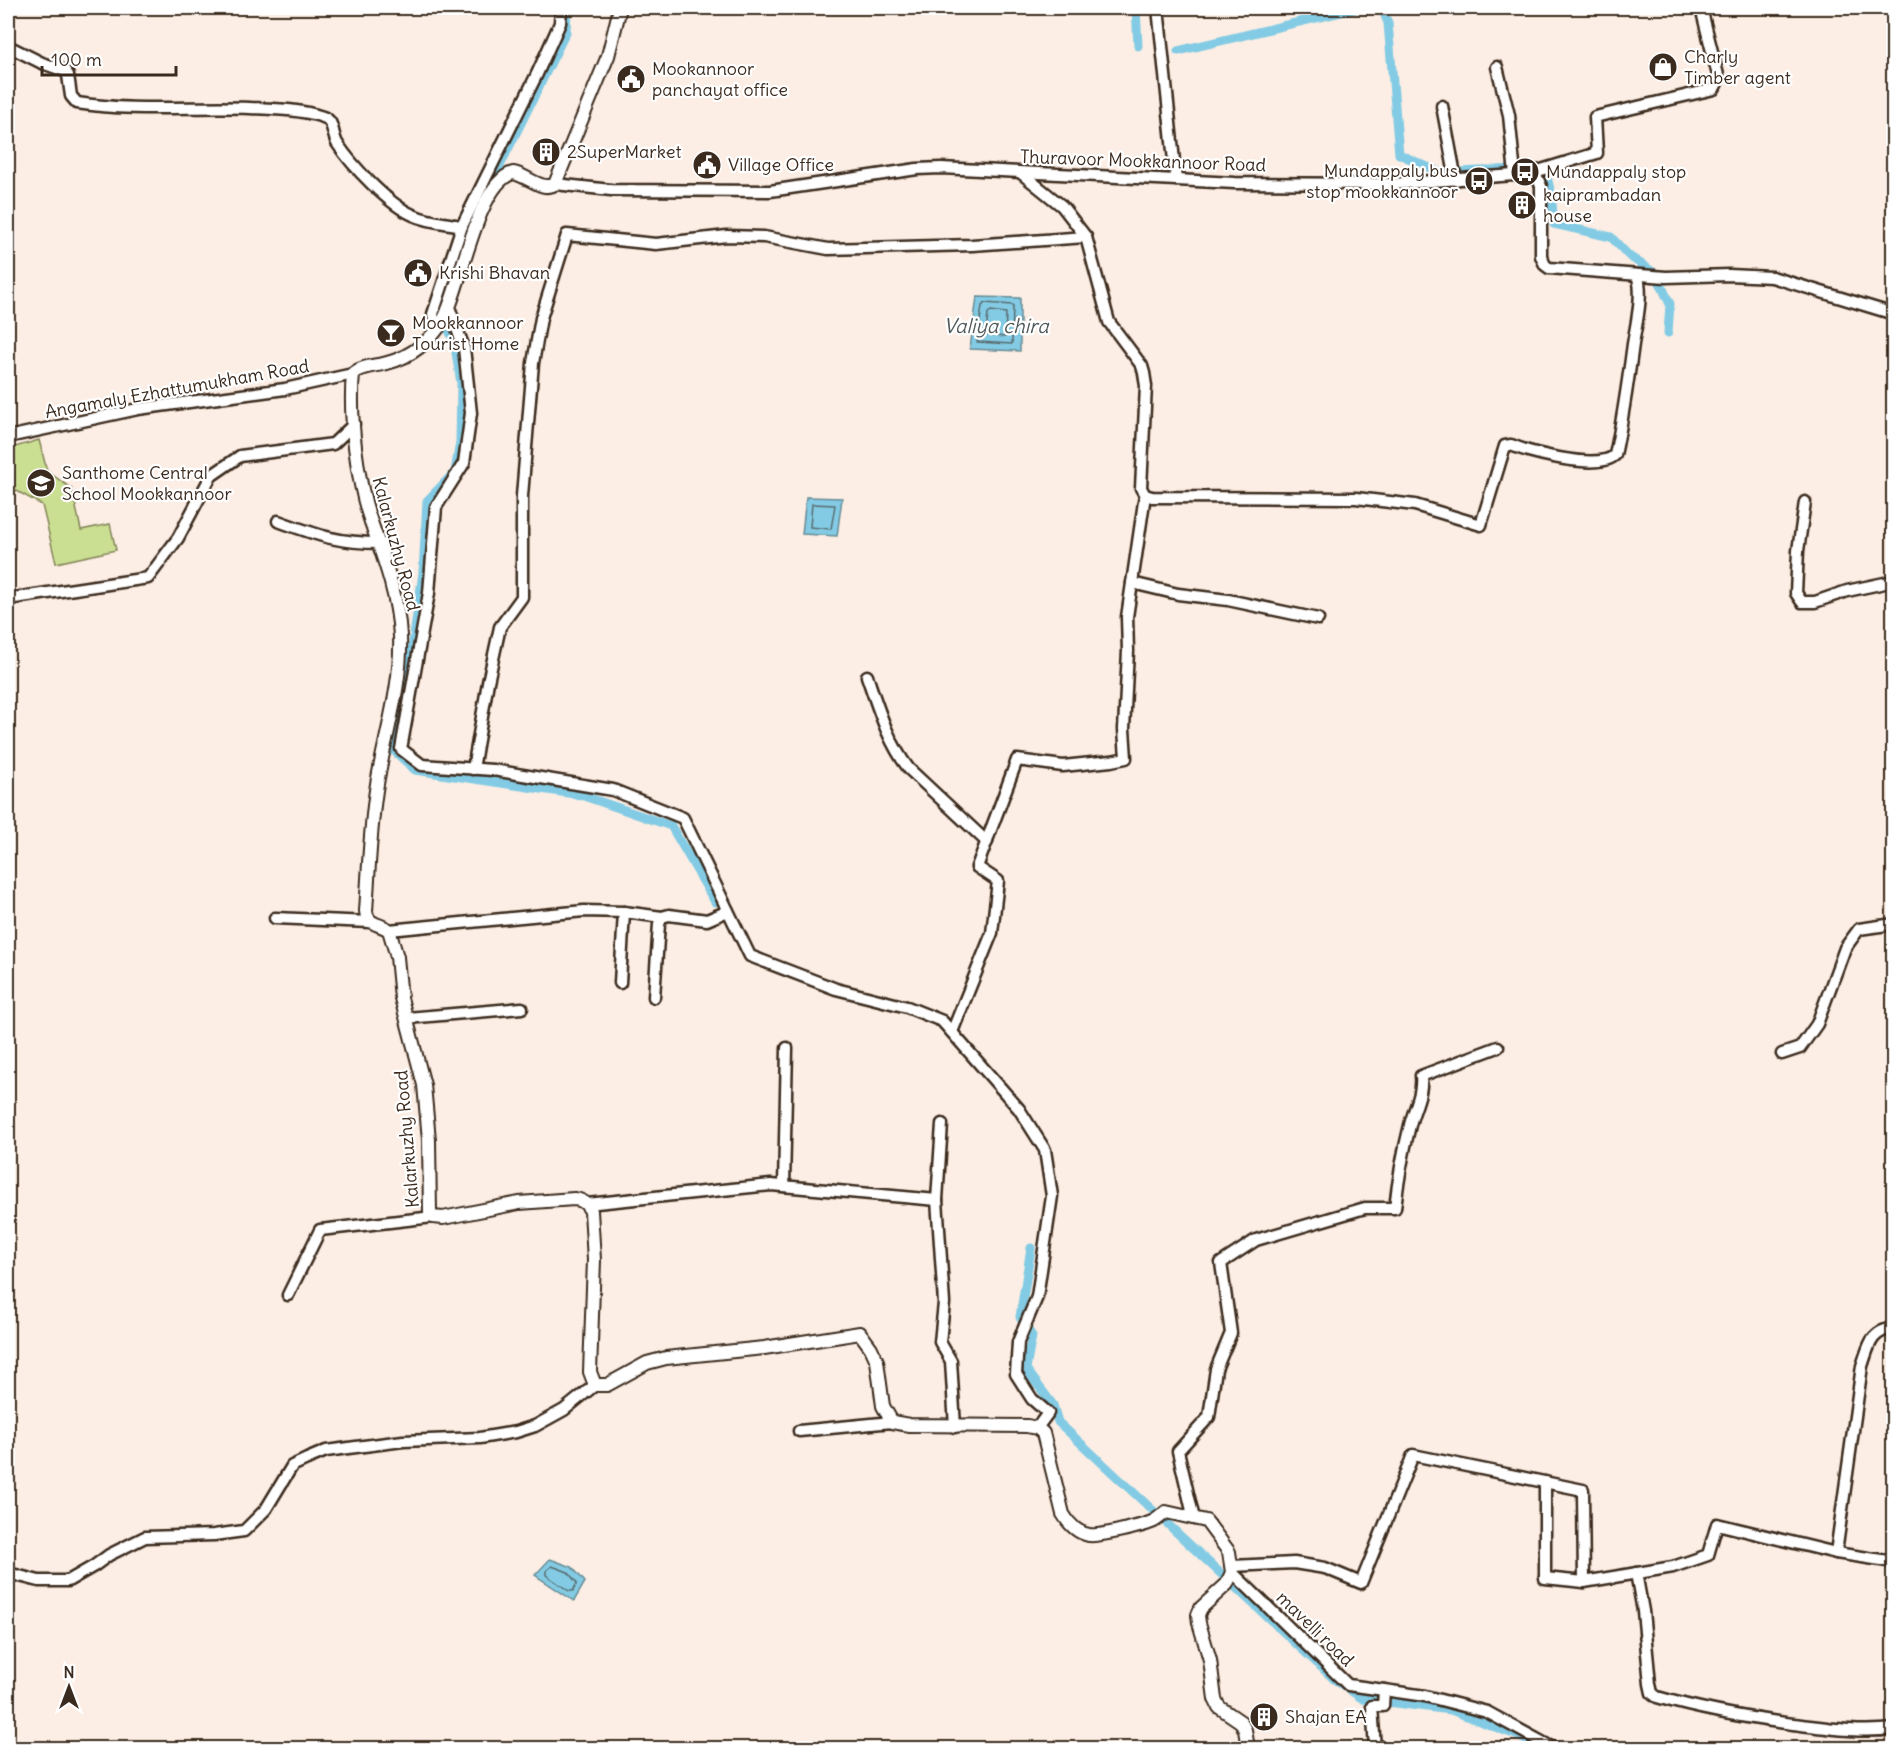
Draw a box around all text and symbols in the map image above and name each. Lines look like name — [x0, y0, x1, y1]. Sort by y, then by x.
scale bar — [42, 39, 176, 77]
place label: Charly Timber agent — [1684, 45, 1791, 89]
text: 100 m — [51, 48, 102, 71]
shop icon: Charly Timber agent — [1647, 51, 1679, 83]
place label: Mookannoor panchayat office — [652, 57, 788, 101]
public building icon: Mookannoor panchayat office — [615, 63, 647, 95]
building icon: 2SuperMarket — [530, 136, 562, 168]
place label: 2SuperMarket — [567, 140, 681, 163]
street label: Thuravoor Mookkannoor Road — [1020, 145, 1267, 176]
public building icon: Village Office — [691, 149, 723, 181]
place label: Village Office — [728, 153, 834, 176]
bus stop icon: Mundappaly stop — [1509, 156, 1541, 188]
place label: Mundappaly bus stop mookkannoor — [1306, 159, 1459, 203]
place label: Mundappaly stop — [1546, 160, 1686, 183]
bus stop icon: Mundappaly bus stop mookkannoor — [1463, 165, 1495, 197]
place label: kaiprambadan house — [1543, 183, 1661, 227]
building icon: kaiprambadan house — [1506, 189, 1538, 221]
public building icon: Krishi Bhavan — [402, 257, 434, 289]
place label: Krishi Bhavan — [439, 261, 550, 284]
place label: Mookkannoor Tourist Home — [412, 311, 524, 355]
water label: Valiya chira — [943, 313, 1050, 338]
bar icon: Mookkannoor Tourist Home — [375, 317, 407, 349]
street label: Angamaly Ezhattumukham Road — [43, 354, 311, 423]
place label: Santhome Central School Mookkannoor — [62, 461, 232, 505]
school or university icon: Santhome Central School Mookkannoor — [25, 467, 57, 499]
street label: Kalarkuzhy Road — [367, 474, 426, 614]
street label: Kalarkuzhy Road — [389, 1069, 424, 1209]
street label: mavelli road — [1272, 1586, 1359, 1672]
north arrow — [39, 1657, 99, 1717]
text: N — [63, 1662, 75, 1682]
building icon: Shajan EA — [1248, 1701, 1280, 1733]
place label: Shajan EA — [1285, 1705, 1367, 1728]

